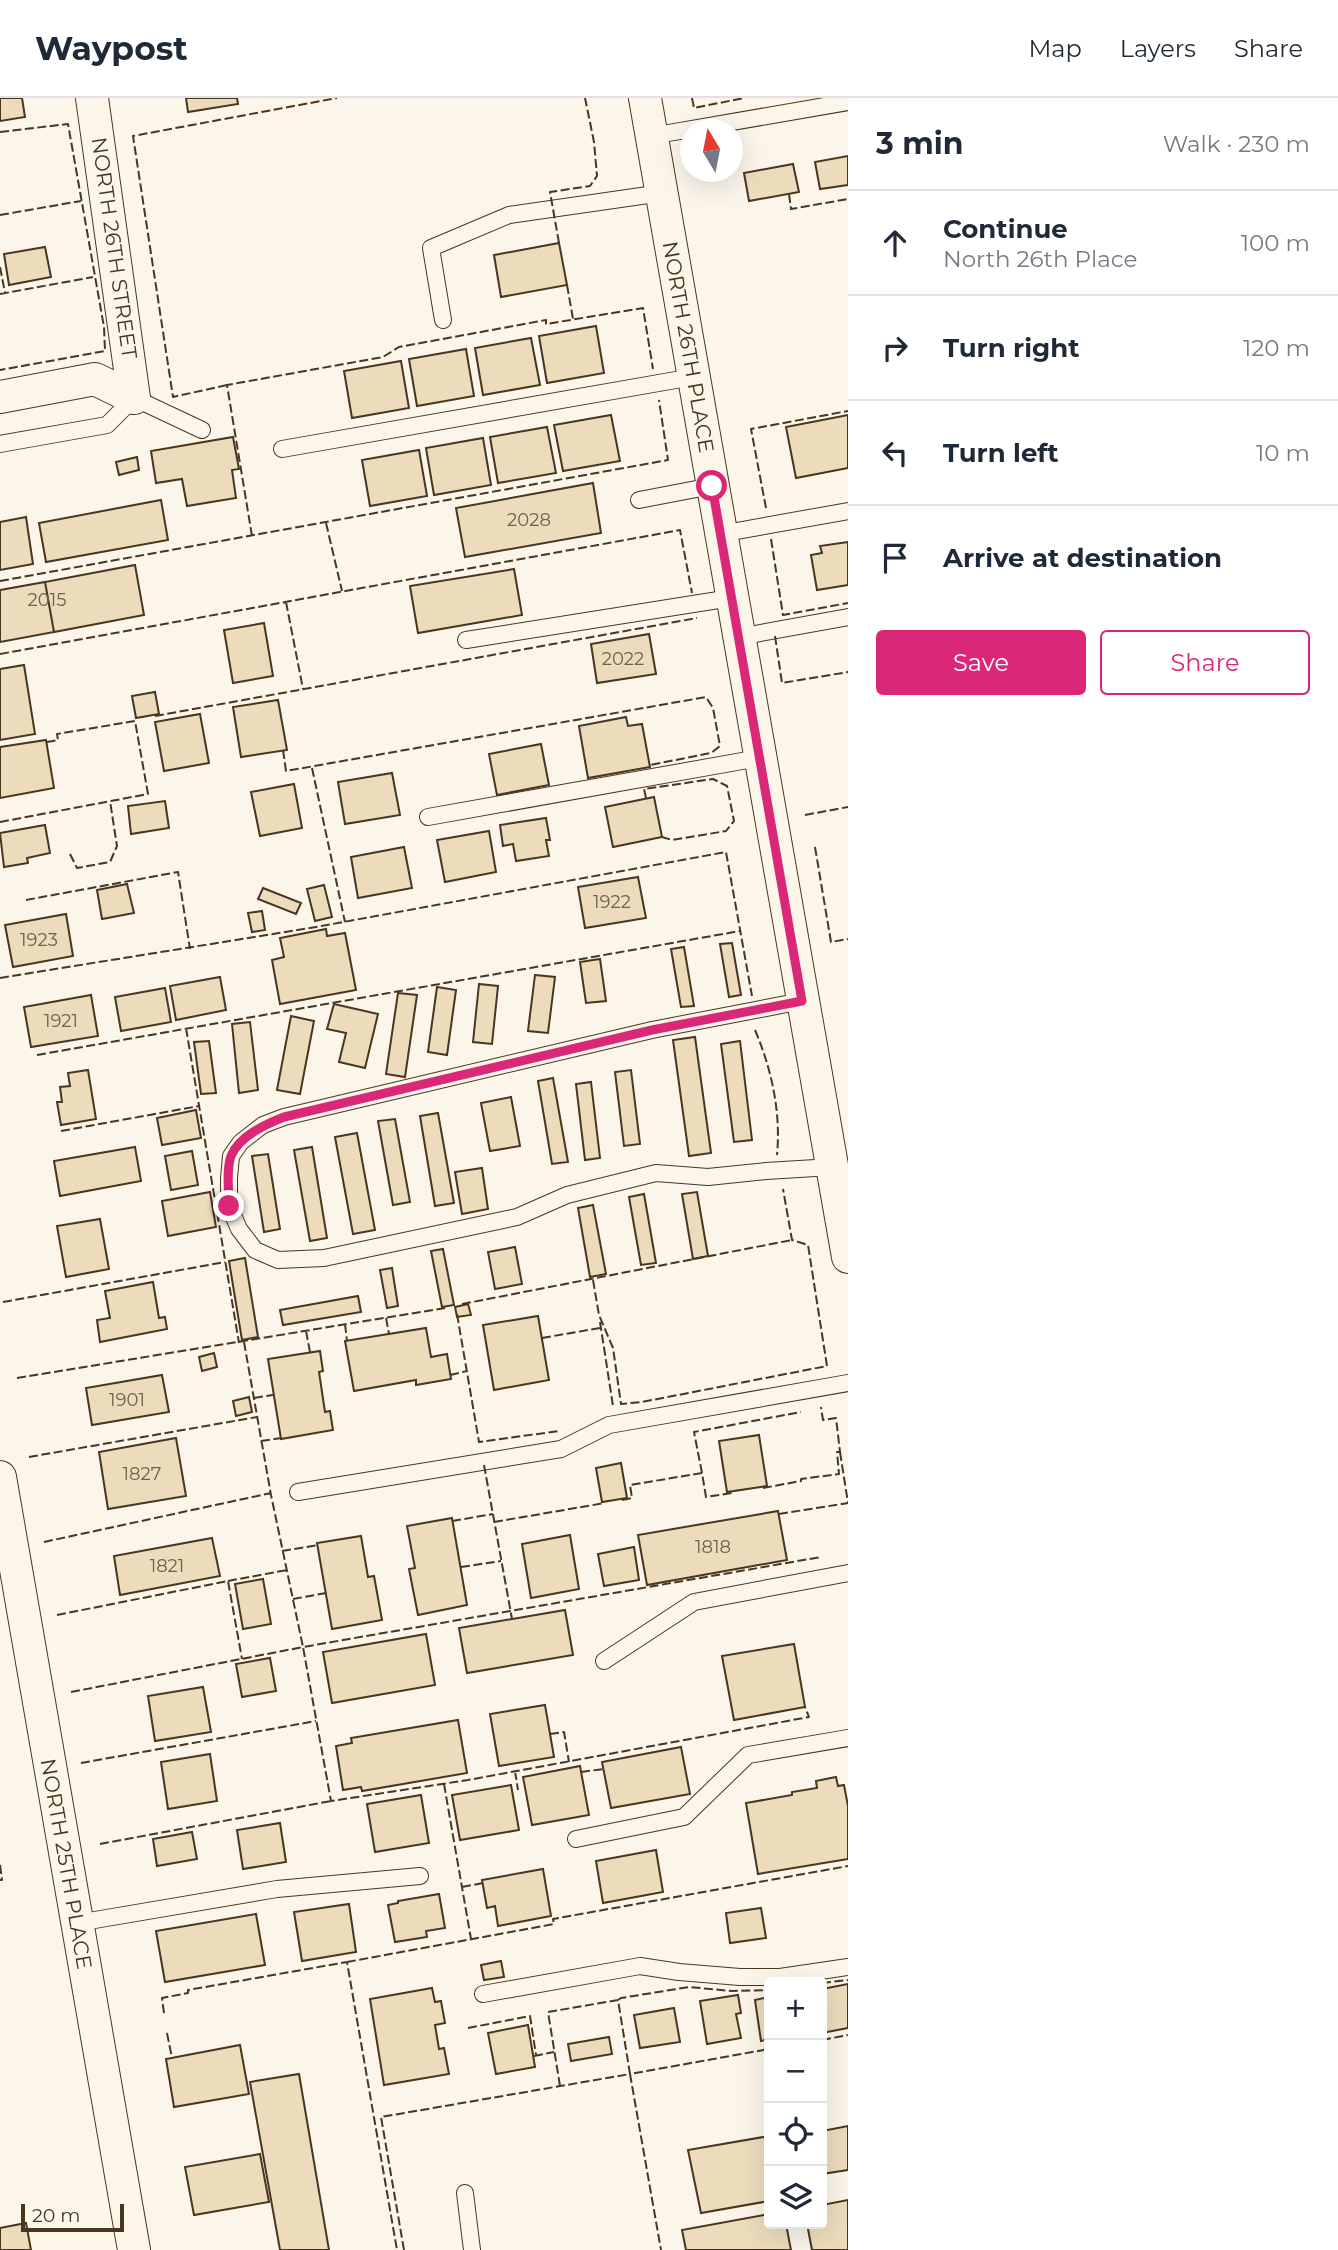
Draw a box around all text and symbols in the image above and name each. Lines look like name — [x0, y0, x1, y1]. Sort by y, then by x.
text: Waypost — [35, 28, 188, 68]
text: Map — [1028, 34, 1082, 63]
text: Layers — [1120, 34, 1196, 63]
text: Share — [1234, 34, 1303, 63]
north arrow — [680, 119, 743, 182]
text: 3 min — [876, 125, 963, 162]
text: Walk · 230 m — [1163, 130, 1310, 158]
street label: NORTH 26TH STREET — [87, 136, 142, 360]
text: Continue — [943, 213, 1068, 245]
icon: ahead — [876, 224, 914, 262]
text: 100 m — [1241, 229, 1310, 257]
street label: NORTH 26TH PLACE — [658, 239, 719, 455]
text: North 26th Place — [943, 245, 1137, 273]
icon: right — [876, 329, 914, 367]
text: Turn right — [943, 332, 1079, 364]
text: 120 m — [1243, 334, 1310, 362]
icon: left — [876, 434, 914, 472]
text: Turn left — [943, 437, 1059, 469]
text: 10 m — [1256, 439, 1310, 467]
route start — [696, 470, 727, 501]
house number: 2028 — [507, 509, 551, 531]
icon: arrive — [876, 539, 914, 577]
text: Arrive at destination — [943, 542, 1222, 574]
house number: 2015 — [28, 589, 66, 611]
button: Save — [876, 630, 1086, 695]
button: Share — [1100, 630, 1310, 695]
house number: 2022 — [602, 648, 644, 670]
house number: 1922 — [593, 891, 631, 913]
house number: 1923 — [20, 929, 58, 951]
house number: 1921 — [44, 1010, 78, 1032]
route end — [213, 1190, 244, 1221]
house number: 1901 — [109, 1389, 145, 1411]
house number: 1827 — [123, 1463, 161, 1485]
house number: 1818 — [695, 1536, 731, 1558]
house number: 1821 — [150, 1555, 184, 1577]
street label: NORTH 25TH PLACE — [36, 1757, 97, 1971]
map controls — [764, 1977, 827, 2229]
button: + — [764, 1977, 827, 2040]
button: − — [764, 2040, 827, 2103]
button: locate — [764, 2103, 827, 2166]
button: layers — [764, 2166, 827, 2229]
scale bar — [21, 2201, 124, 2233]
text: 20 m — [32, 2204, 80, 2227]

